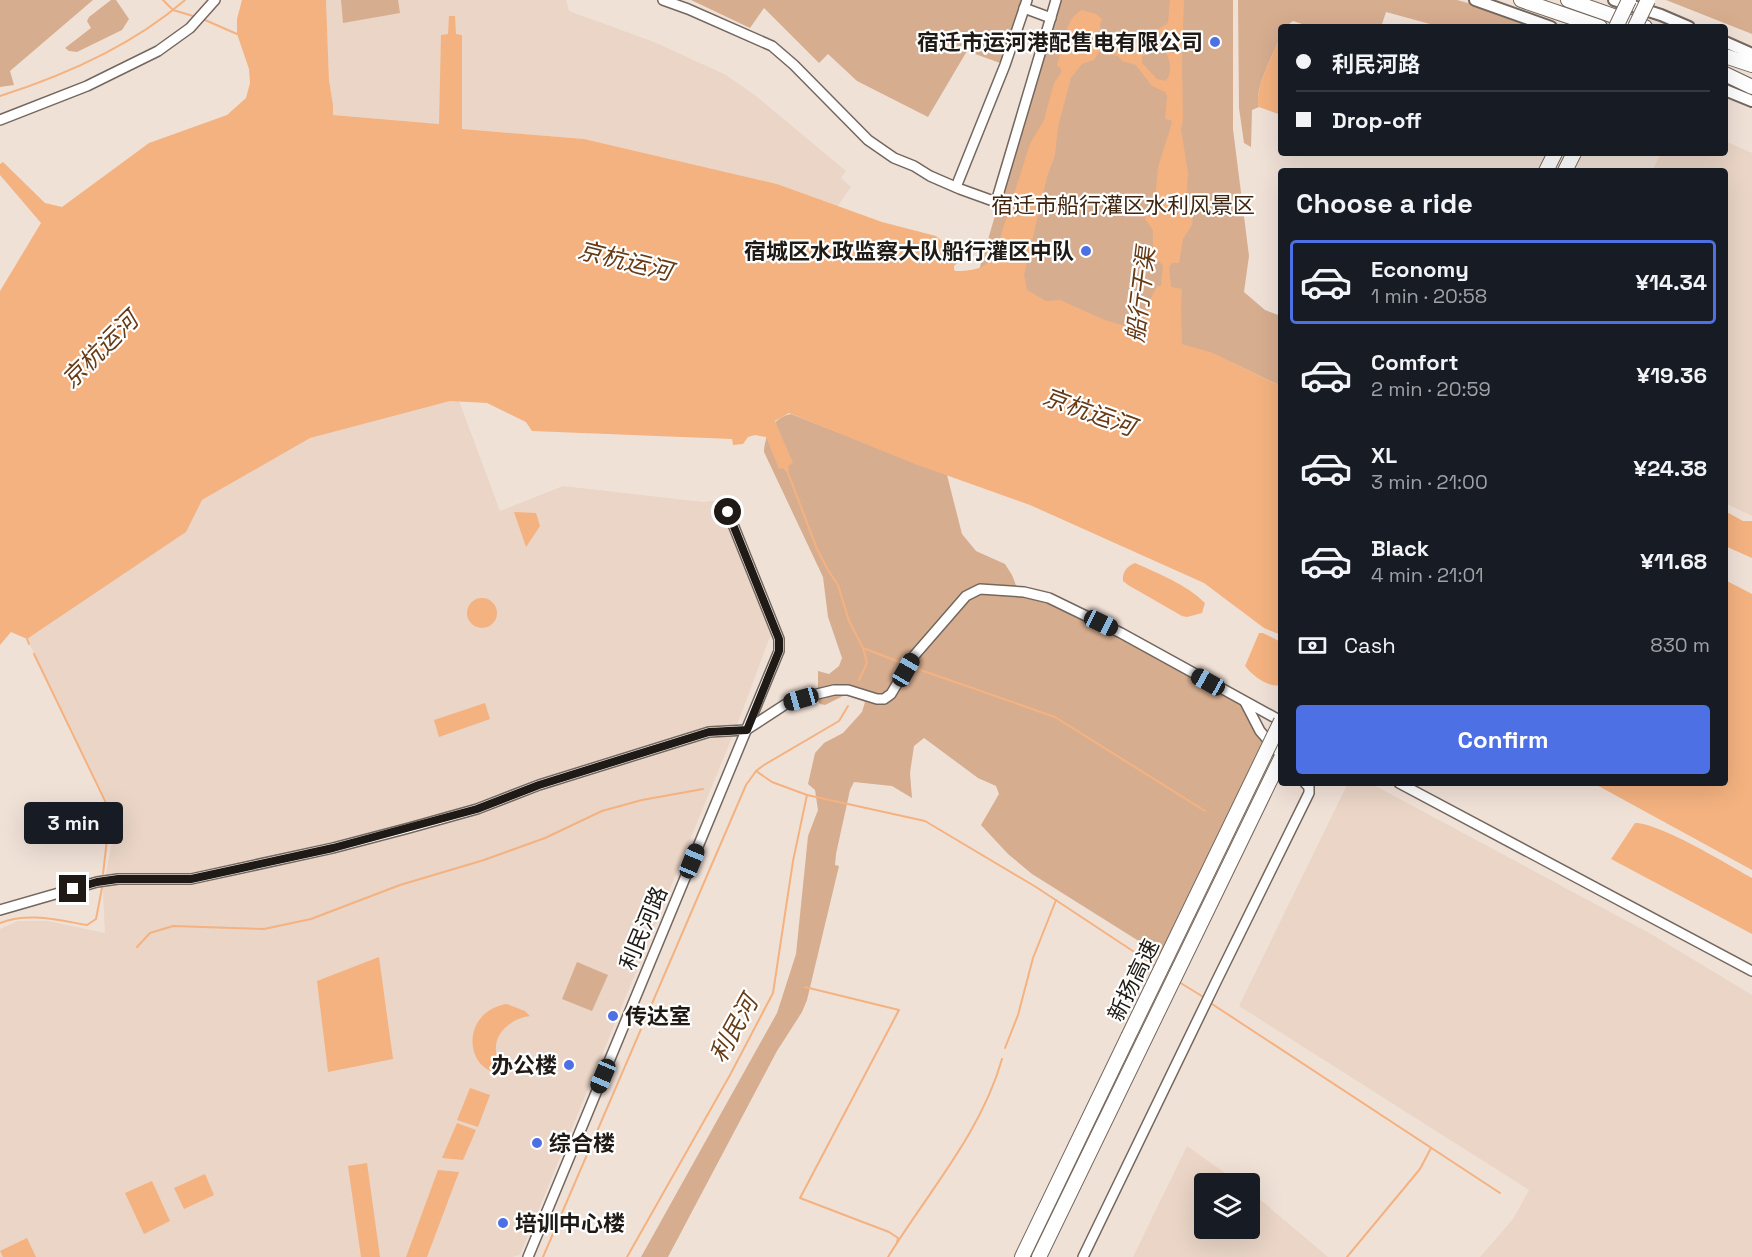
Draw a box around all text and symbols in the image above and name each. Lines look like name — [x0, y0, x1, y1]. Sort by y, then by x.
place label: 宿迁市运河港配售电有限公司 — [917, 28, 1203, 56]
marker: 宿迁市运河港配售电有限公司 — [1208, 35, 1222, 49]
text: 利民河路 — [1332, 50, 1420, 78]
text: Drop-off — [1332, 106, 1422, 134]
text: Choose a ride — [1296, 186, 1473, 221]
park label: 宿迁市船行灌区水利风景区 — [991, 191, 1255, 219]
water label: 京杭运河 — [575, 234, 679, 288]
place label: 宿城区水政监察大队船行灌区中队 — [744, 237, 1074, 265]
water label: 船行干渠 — [1119, 242, 1162, 344]
marker: 宿城区水政监察大队船行灌区中队 — [1079, 244, 1093, 258]
icon: car — [1299, 255, 1353, 309]
text: Economy — [1371, 255, 1469, 283]
text: ¥14.34 — [1635, 268, 1707, 296]
text: 1 min · 20:58 — [1371, 283, 1487, 309]
water label: 京杭运河 — [55, 302, 147, 395]
icon: car — [1299, 348, 1353, 402]
text: Comfort — [1371, 348, 1459, 376]
text: ¥19.36 — [1637, 361, 1707, 389]
text: 2 min · 20:59 — [1371, 376, 1491, 402]
water label: 京杭运河 — [1039, 381, 1143, 444]
icon: car — [1299, 441, 1353, 495]
text: XL — [1371, 441, 1397, 469]
text: ¥24.38 — [1634, 454, 1707, 482]
text: 3 min · 21:00 — [1371, 469, 1488, 495]
route start — [714, 498, 741, 525]
icon: car — [1299, 534, 1353, 588]
text: Black — [1371, 534, 1429, 562]
text: ¥11.68 — [1640, 547, 1707, 575]
text: 4 min · 21:01 — [1371, 562, 1484, 588]
car — [1081, 607, 1121, 639]
icon: cash — [1296, 629, 1329, 662]
text: Cash — [1344, 631, 1396, 659]
text: 830 m — [1650, 632, 1710, 658]
car — [889, 650, 923, 690]
car — [1188, 665, 1228, 699]
car — [781, 685, 821, 713]
button: Confirm — [1296, 705, 1710, 774]
callout: 3 min — [23, 802, 122, 844]
text: 3 min — [48, 810, 99, 836]
car — [677, 841, 707, 881]
route end — [59, 875, 86, 902]
street label: 利民河路 — [613, 882, 673, 974]
street label: 新扬高速 — [1101, 934, 1165, 1026]
water label: 利民河 — [703, 986, 767, 1068]
place label: 传达室 — [625, 1002, 691, 1030]
marker: 传达室 — [606, 1009, 620, 1023]
place label: 办公楼 — [491, 1051, 557, 1079]
car — [588, 1056, 618, 1096]
marker: 办公楼 — [562, 1058, 576, 1072]
place label: 综合楼 — [549, 1129, 615, 1157]
marker: 综合楼 — [530, 1136, 544, 1150]
map controls — [1194, 1173, 1260, 1239]
button: layers — [1194, 1173, 1260, 1239]
place label: 培训中心楼 — [515, 1209, 625, 1237]
marker: 培训中心楼 — [496, 1216, 510, 1230]

